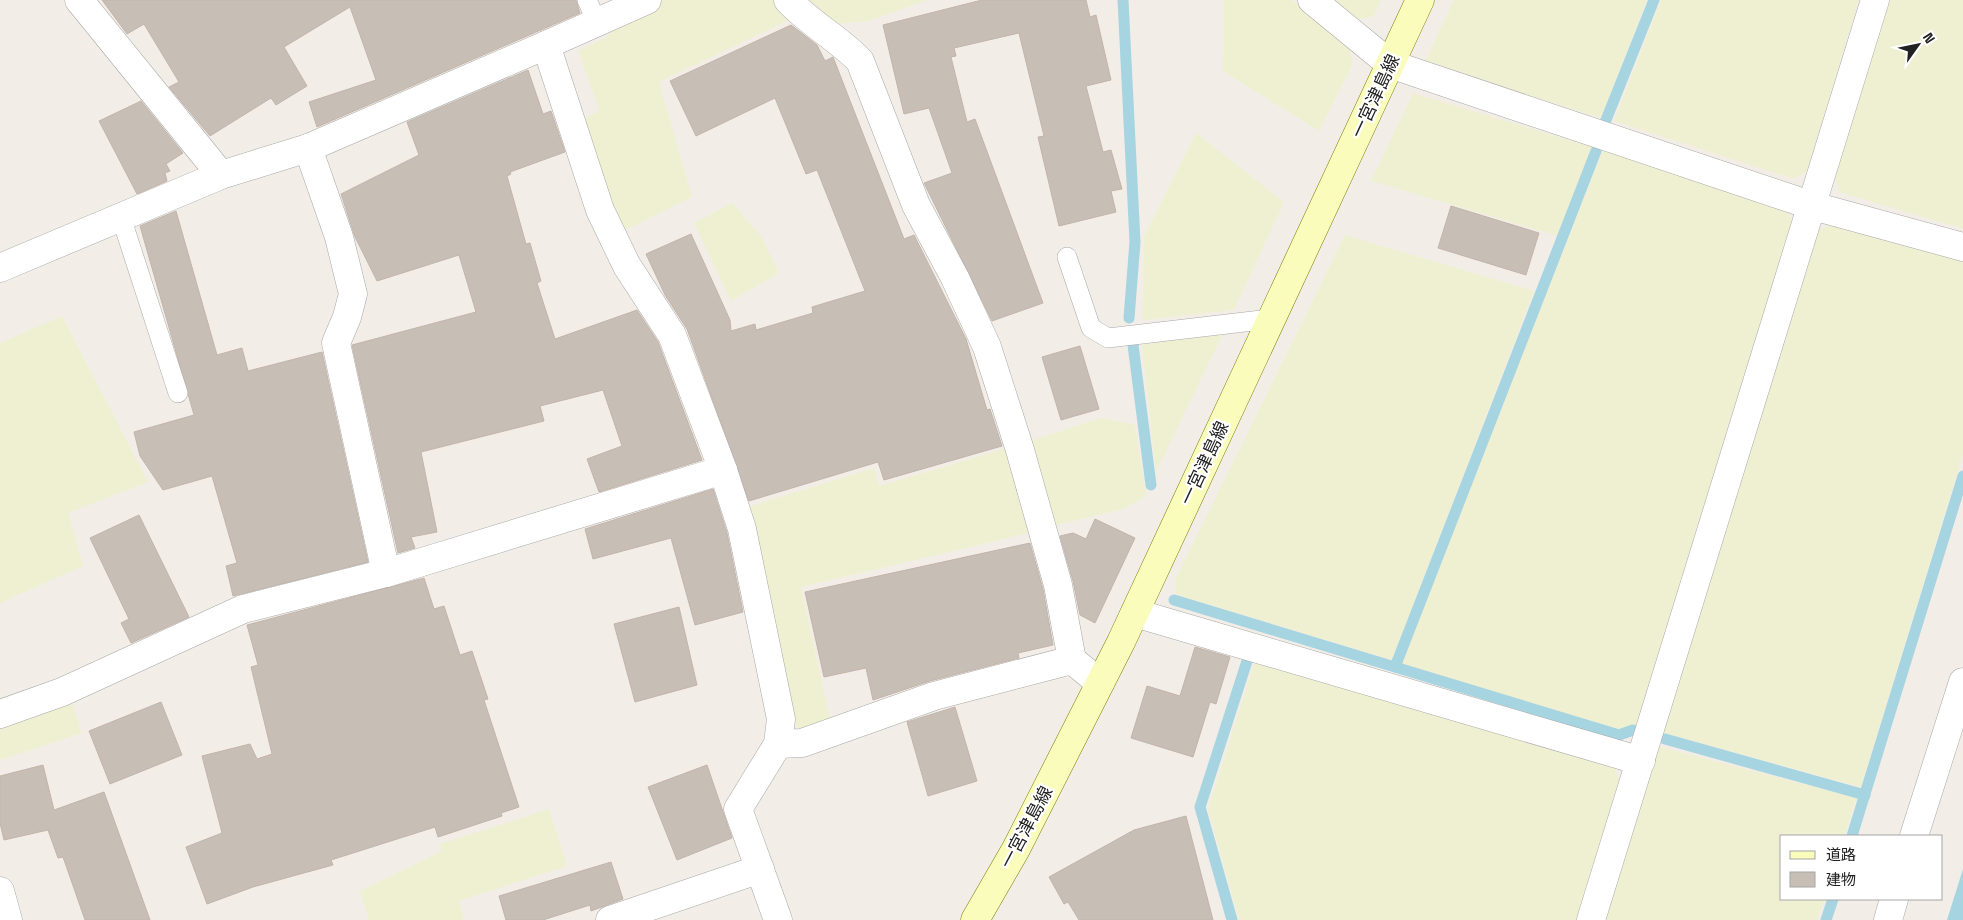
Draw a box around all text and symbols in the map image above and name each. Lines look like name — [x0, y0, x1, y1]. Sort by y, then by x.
north arrow — [1893, 20, 1943, 70]
text: N — [1919, 29, 1939, 47]
street label: 一宮津島線 — [1346, 50, 1404, 142]
street label: 一宮津島線 — [1175, 417, 1233, 509]
street label: 一宮津島線 — [995, 782, 1057, 872]
legend — [1780, 835, 1943, 900]
text: 道路 — [1826, 845, 1856, 864]
text: 建物 — [1826, 870, 1856, 889]

